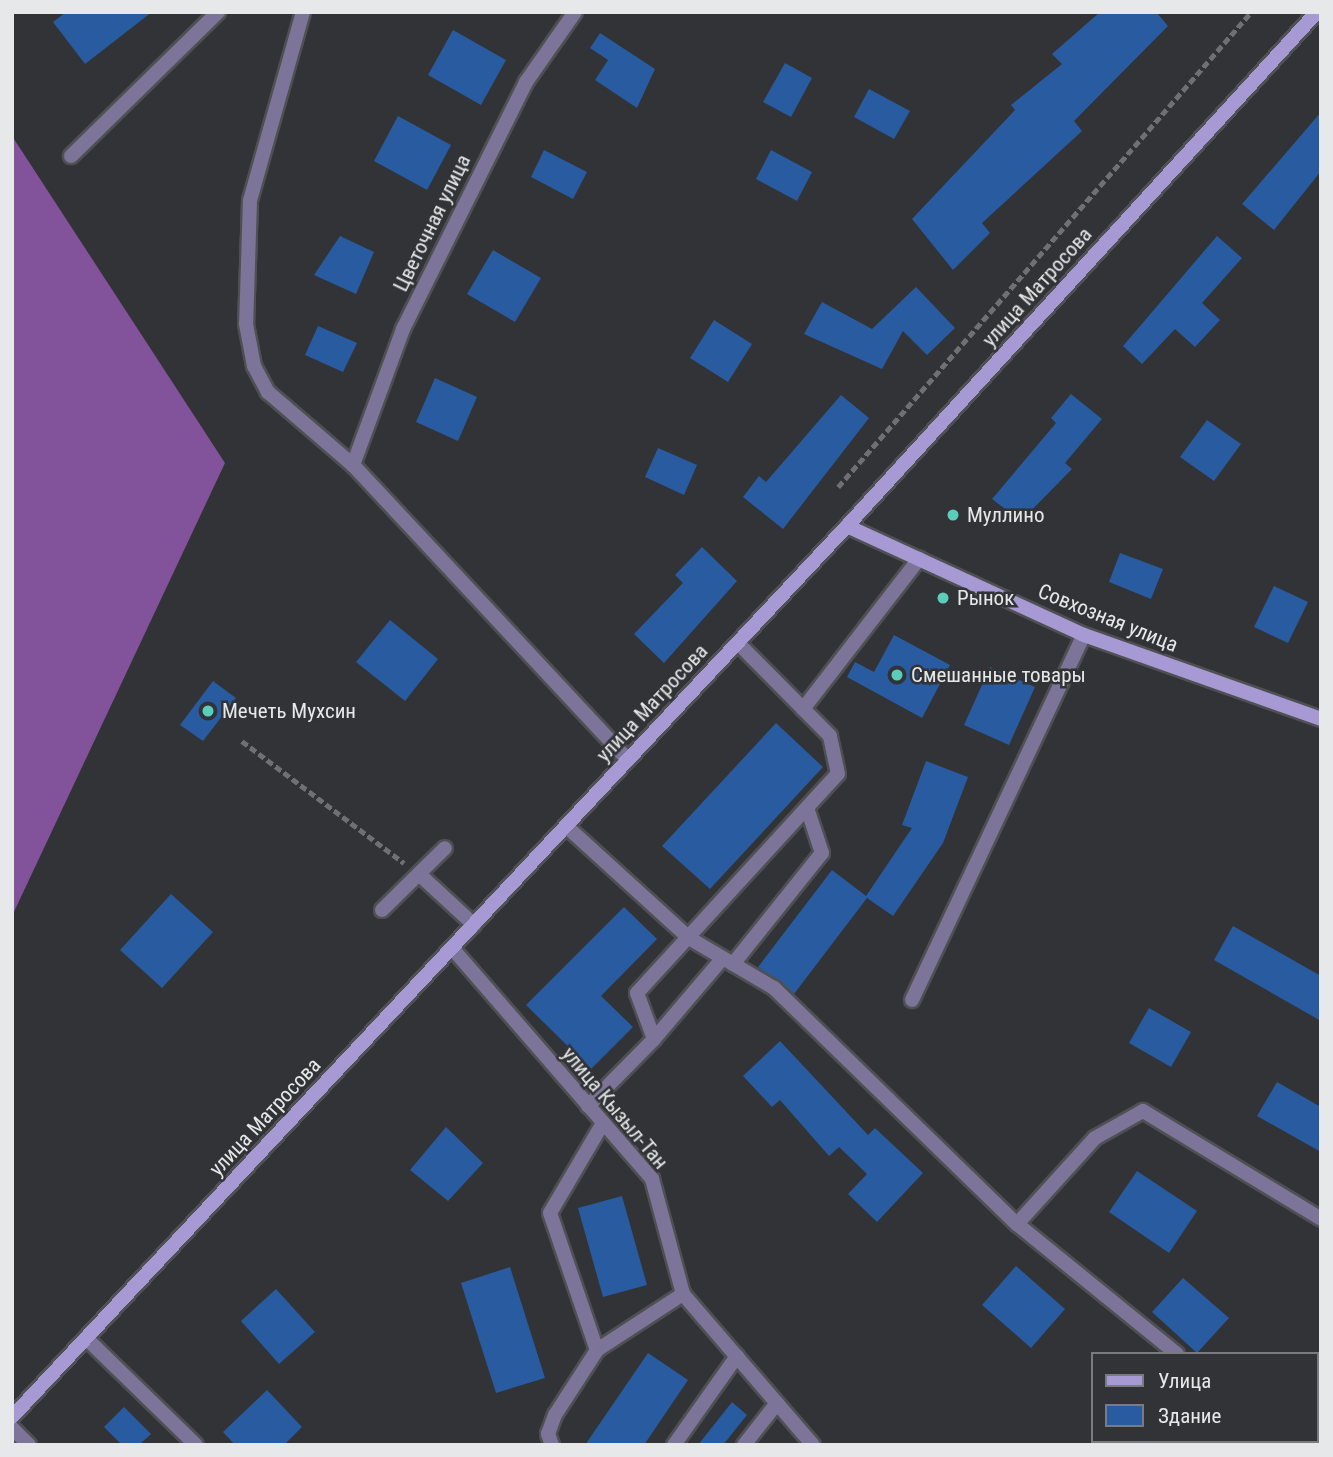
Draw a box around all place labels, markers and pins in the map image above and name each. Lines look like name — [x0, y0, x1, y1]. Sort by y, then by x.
place label: Муллино — [967, 502, 1045, 528]
marker: Муллино — [945, 507, 961, 523]
place label: Рынок — [957, 585, 1014, 611]
marker: Рынок — [935, 590, 951, 606]
place label: Смешанные товары — [911, 662, 1086, 688]
marker: Смешанные товары — [889, 667, 905, 683]
place label: Мечеть Мухсин — [222, 698, 356, 724]
marker: Мечеть Мухсин — [200, 703, 216, 719]

